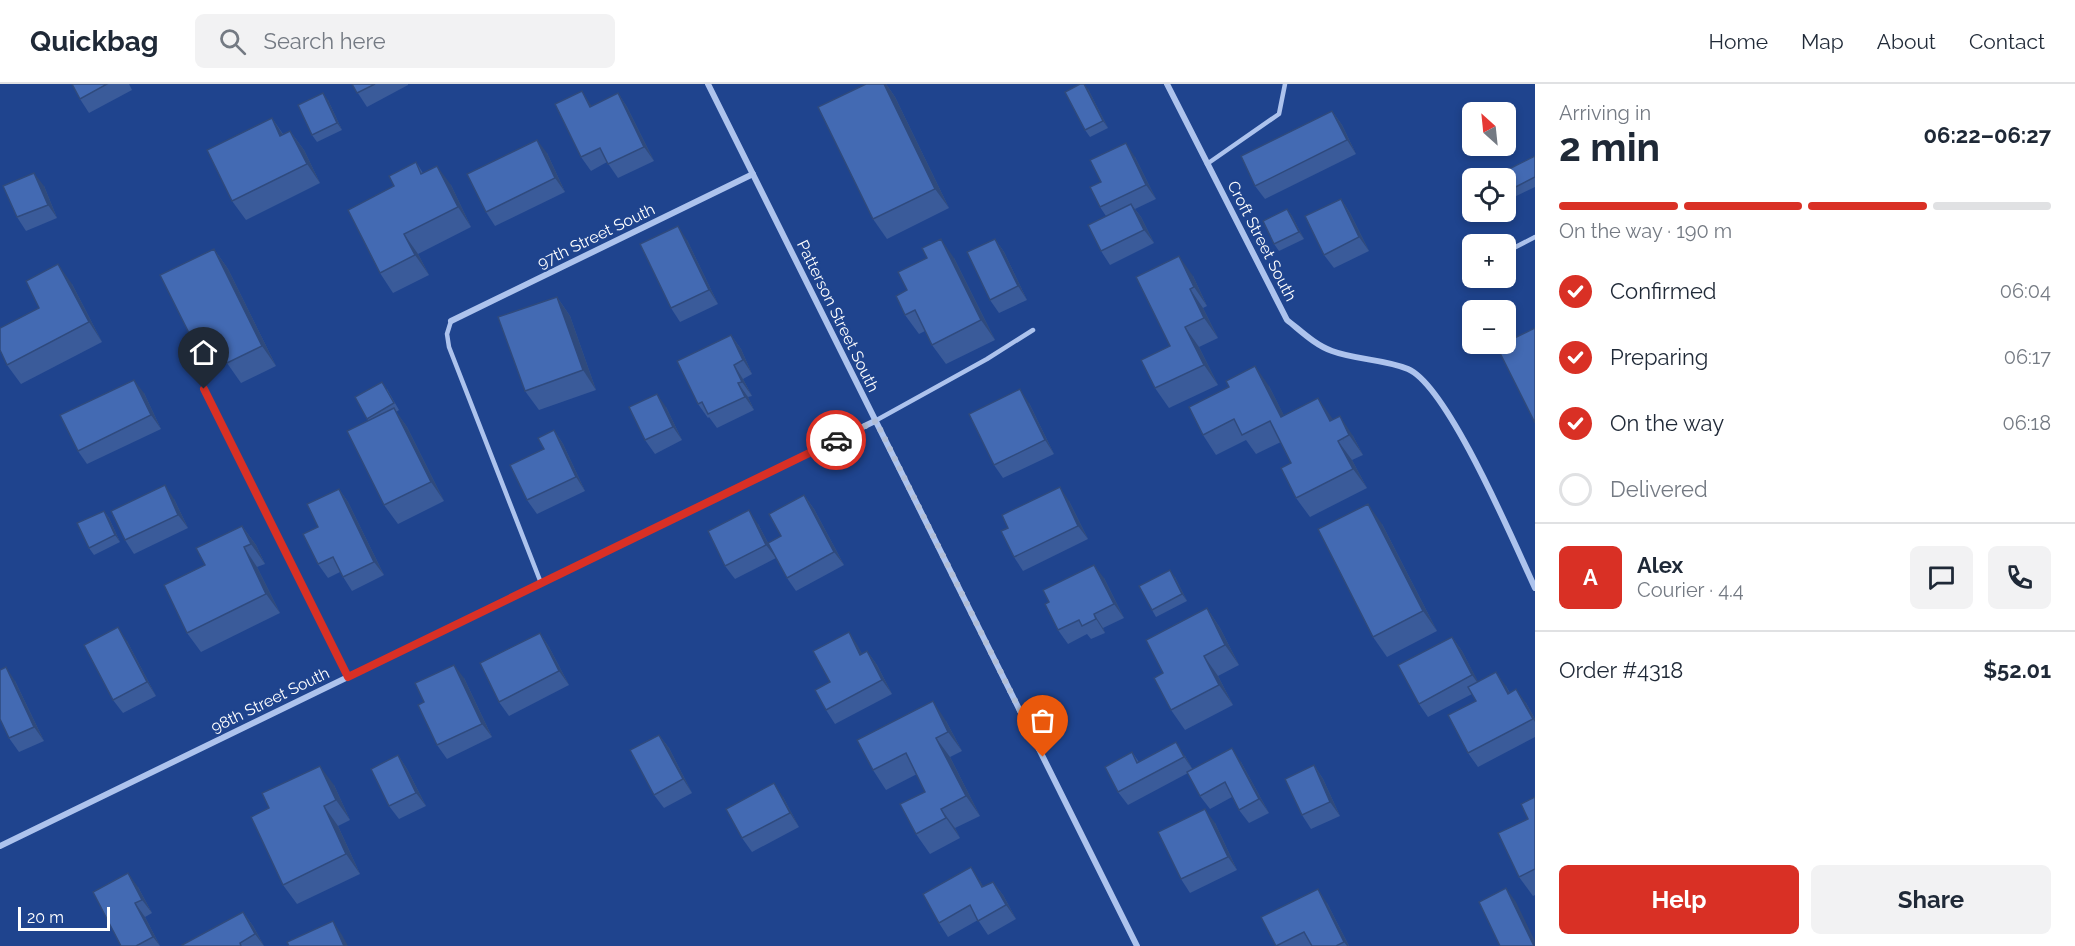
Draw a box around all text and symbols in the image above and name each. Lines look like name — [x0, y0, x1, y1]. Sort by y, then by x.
search box — [195, 14, 615, 68]
text: Quickbag — [30, 25, 159, 58]
icon: search — [216, 25, 249, 58]
text: Search here — [264, 28, 386, 54]
text: Home — [1709, 29, 1768, 54]
text: Map — [1801, 29, 1844, 54]
text: About — [1877, 29, 1936, 54]
text: Contact — [1969, 29, 2045, 54]
text: Arriving in — [1559, 101, 1651, 125]
north arrow — [1462, 102, 1516, 156]
map controls — [1462, 102, 1516, 354]
text: 06:22–06:27 — [1924, 122, 2051, 148]
text: 2 min — [1559, 124, 1660, 170]
button: locate — [1462, 168, 1516, 222]
street label: Croft Street South — [1224, 178, 1300, 304]
street label: 97th Street South — [534, 199, 658, 273]
text: On the way · 190 m — [1559, 219, 1732, 243]
button: + — [1462, 234, 1516, 288]
street label: Patterson Street South — [793, 237, 883, 395]
icon: check — [1559, 275, 1592, 308]
text: Confirmed — [1610, 278, 1717, 304]
text: 06:04 — [2000, 279, 2051, 303]
button: − — [1462, 300, 1516, 354]
pin — [178, 327, 229, 389]
icon: home — [187, 336, 220, 369]
icon: check — [1559, 341, 1592, 374]
text: Preparing — [1610, 344, 1708, 370]
text: 06:17 — [2004, 345, 2051, 369]
icon: check — [1559, 407, 1592, 440]
courier — [806, 410, 866, 470]
text: On the way — [1610, 410, 1724, 436]
text: 06:18 — [2003, 411, 2051, 435]
icon: car — [820, 424, 853, 457]
text: Delivered — [1610, 476, 1708, 502]
button: chat — [1910, 546, 1973, 609]
button: phone — [1988, 546, 2051, 609]
text: Alex — [1637, 552, 1683, 578]
text: A — [1583, 564, 1598, 590]
text: Courier · 4.4 — [1637, 578, 1744, 602]
text: Order #4318 — [1559, 657, 1683, 683]
text: $52.01 — [1983, 657, 2051, 683]
street label: 98th Street South — [208, 663, 332, 737]
pin — [1017, 695, 1068, 757]
icon: bag — [1026, 704, 1059, 737]
button: Help — [1559, 865, 1799, 934]
button: Share — [1811, 865, 2051, 934]
scale bar — [18, 904, 110, 932]
text: 20 m — [27, 908, 64, 927]

